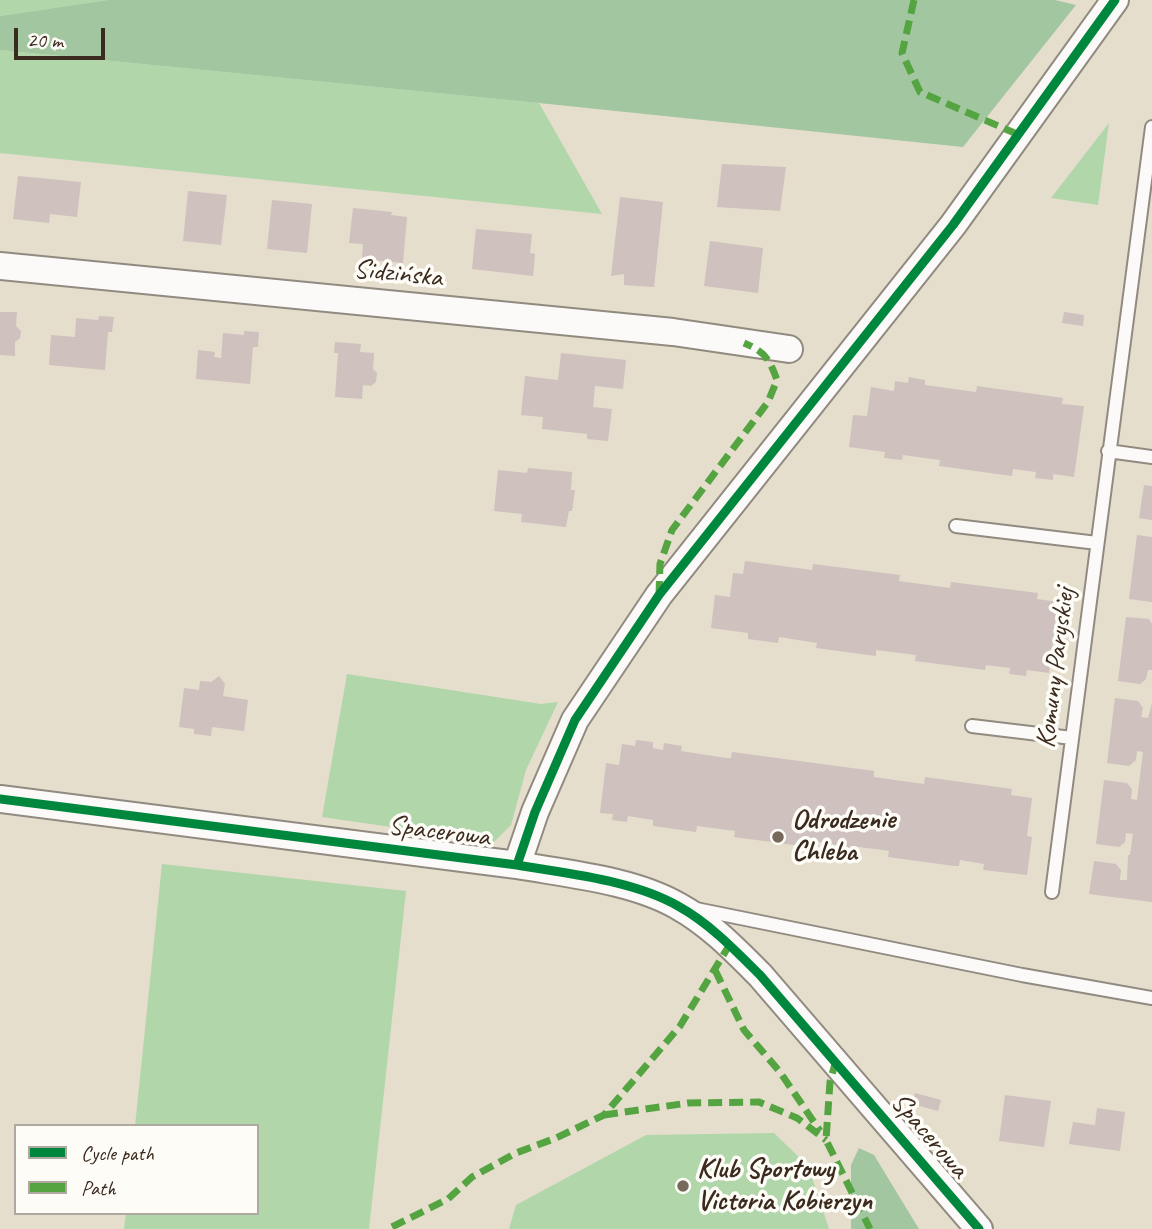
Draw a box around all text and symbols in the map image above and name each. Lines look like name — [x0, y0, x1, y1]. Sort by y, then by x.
scale bar — [18, 14, 108, 58]
text: 20 m — [27, 27, 63, 53]
street label: Sidzińska — [352, 253, 444, 295]
street label: Komuny Paryskiej — [1030, 586, 1082, 750]
place label: Odrodzenie Chleba — [792, 804, 895, 870]
street label: Spacerowa — [386, 809, 492, 855]
marker: Odrodzenie Chleba — [770, 829, 786, 845]
street label: Spacerowa — [883, 1086, 975, 1186]
legend — [14, 1124, 259, 1215]
text: Cycle path — [81, 1140, 154, 1166]
place label: Klub Sportowy Victoria Kobierzyn — [697, 1153, 872, 1219]
text: Path — [81, 1175, 116, 1201]
marker: Klub Sportowy Victoria Kobierzyn — [675, 1178, 691, 1194]

